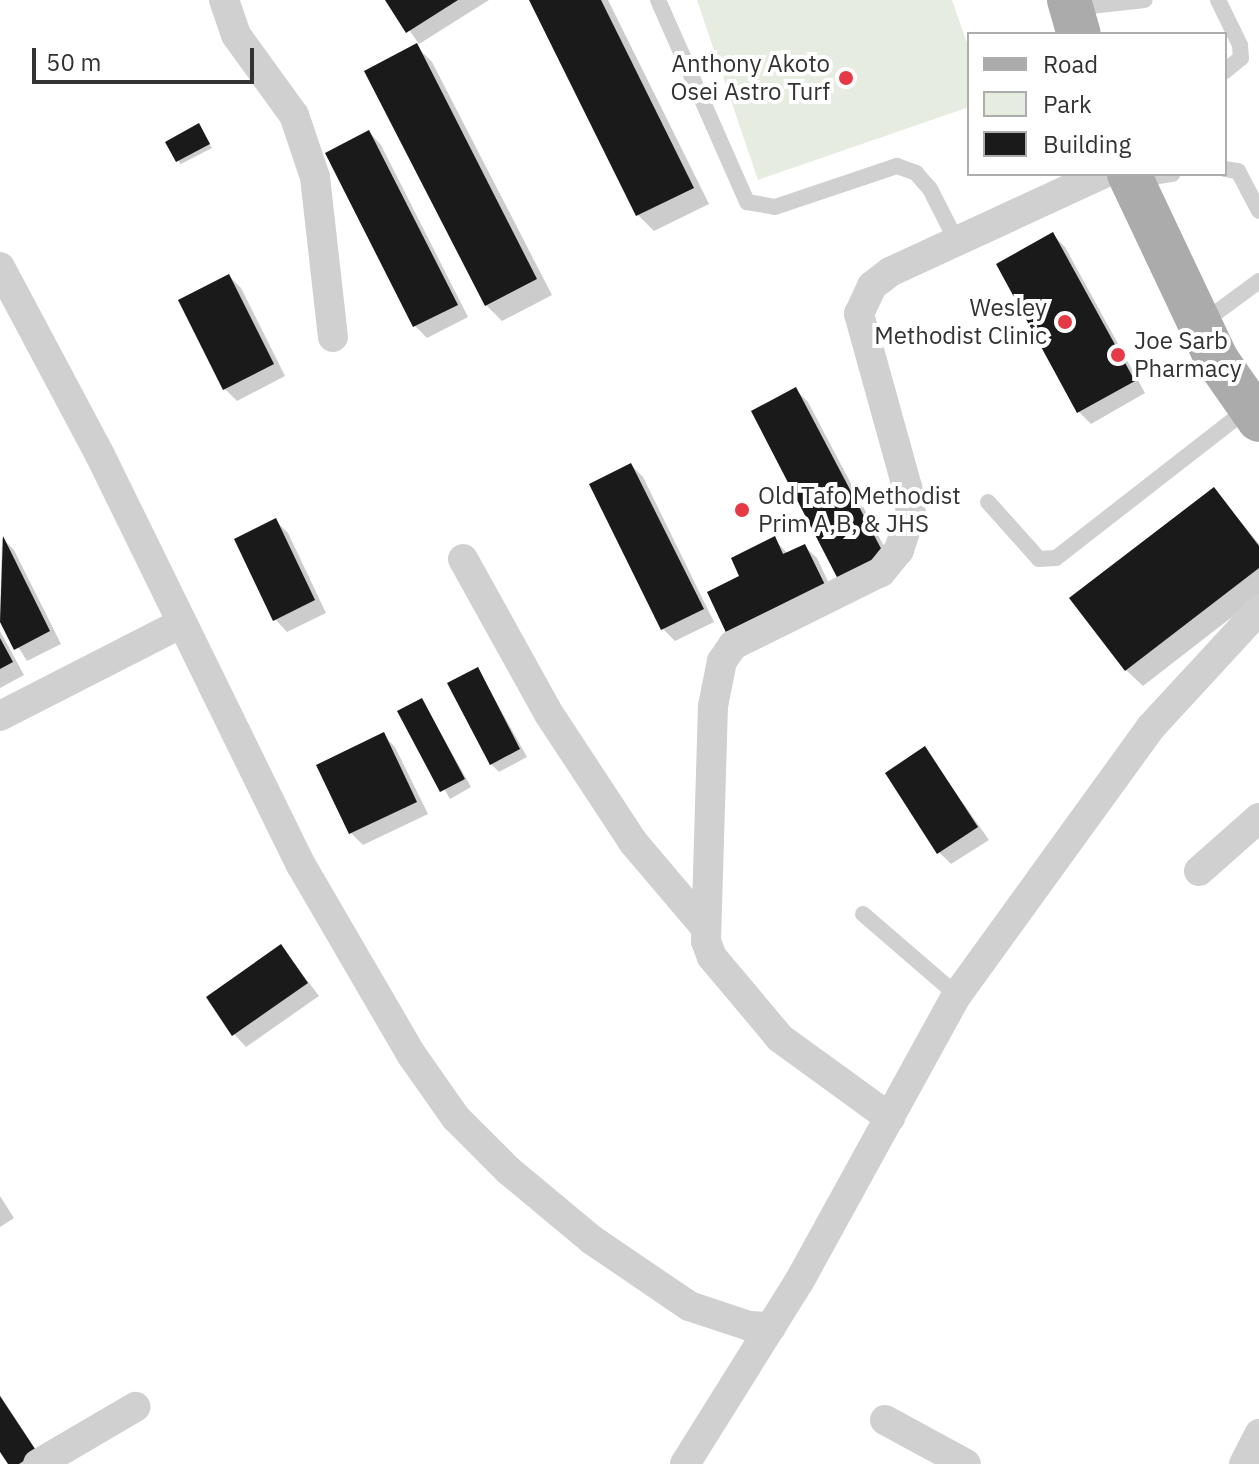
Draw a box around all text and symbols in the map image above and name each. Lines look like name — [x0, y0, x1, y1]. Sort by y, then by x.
scale bar — [36, 32, 258, 82]
legend — [967, 32, 1227, 176]
text: 50 m — [46, 46, 101, 78]
text: Road — [1043, 48, 1098, 80]
place label: Anthony Akoto Osei Astro Turf — [671, 50, 830, 106]
marker: Anthony Akoto Osei Astro Turf — [837, 69, 855, 87]
text: Park — [1043, 88, 1092, 120]
text: Building — [1043, 128, 1131, 160]
place label: Wesley Methodist Clinic — [874, 294, 1047, 350]
marker: Wesley Methodist Clinic — [1054, 311, 1076, 333]
place label: Joe Sarb Pharmacy — [1134, 327, 1242, 383]
marker: Joe Sarb Pharmacy — [1109, 346, 1127, 364]
place label: Old Tafo Methodist Prim A,B, & JHS — [758, 482, 961, 538]
marker: Old Tafo Methodist Prim A,B, & JHS — [733, 501, 751, 519]

